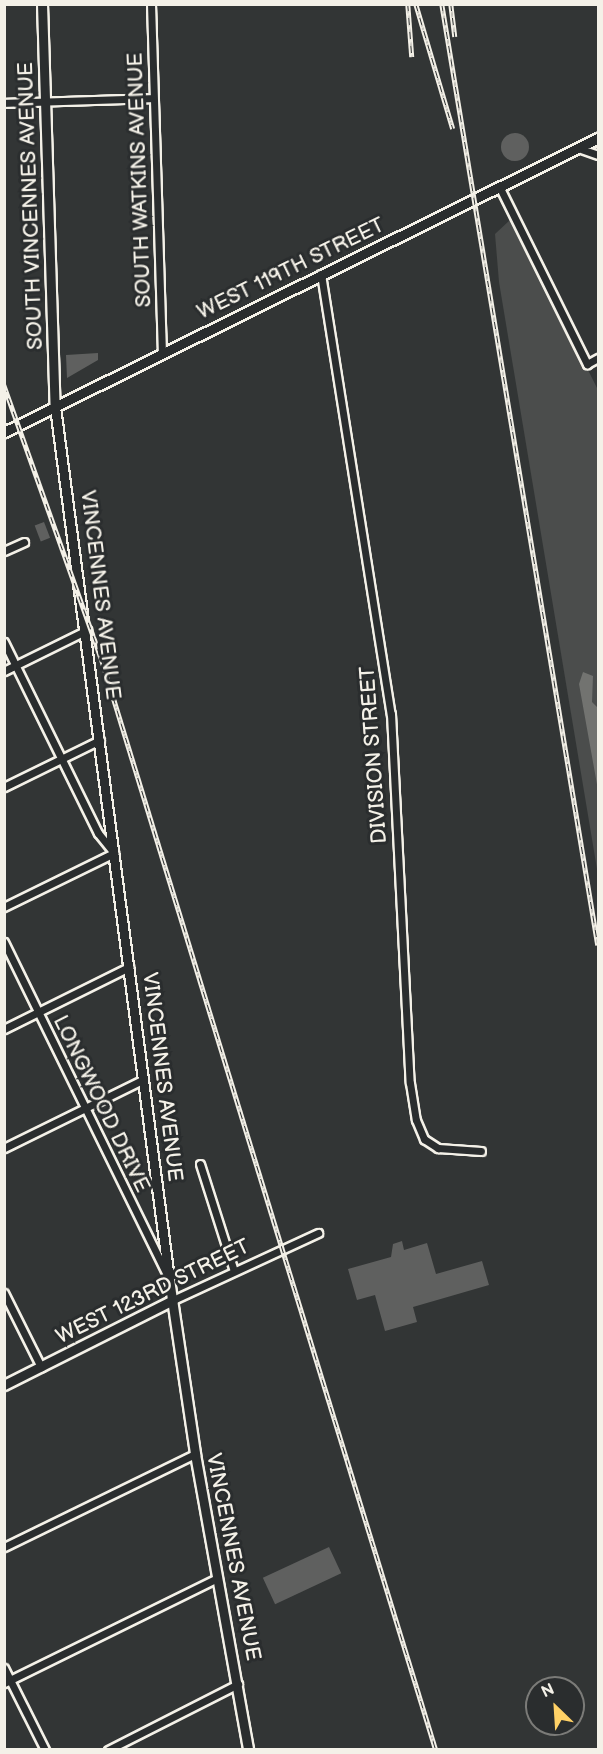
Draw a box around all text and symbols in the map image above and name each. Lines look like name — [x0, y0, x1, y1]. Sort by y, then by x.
street label: SOUTH WATKINS AVENUE — [123, 52, 157, 308]
street label: SOUTH VINCENNES AVENUE — [13, 61, 49, 351]
street label: WEST 119TH STREET — [193, 213, 389, 325]
street label: VINCENNES AVENUE — [75, 489, 125, 701]
street label: DIVISION STREET — [355, 665, 393, 845]
street label: VINCENNES AVENUE — [137, 971, 187, 1183]
street label: LONGWOOD DRIVE — [47, 1011, 155, 1197]
street label: WEST 123RD STREET — [52, 1234, 254, 1350]
street label: VINCENNES AVENUE — [201, 1451, 265, 1663]
north arrow — [525, 1676, 585, 1736]
text: N — [539, 1680, 557, 1702]

